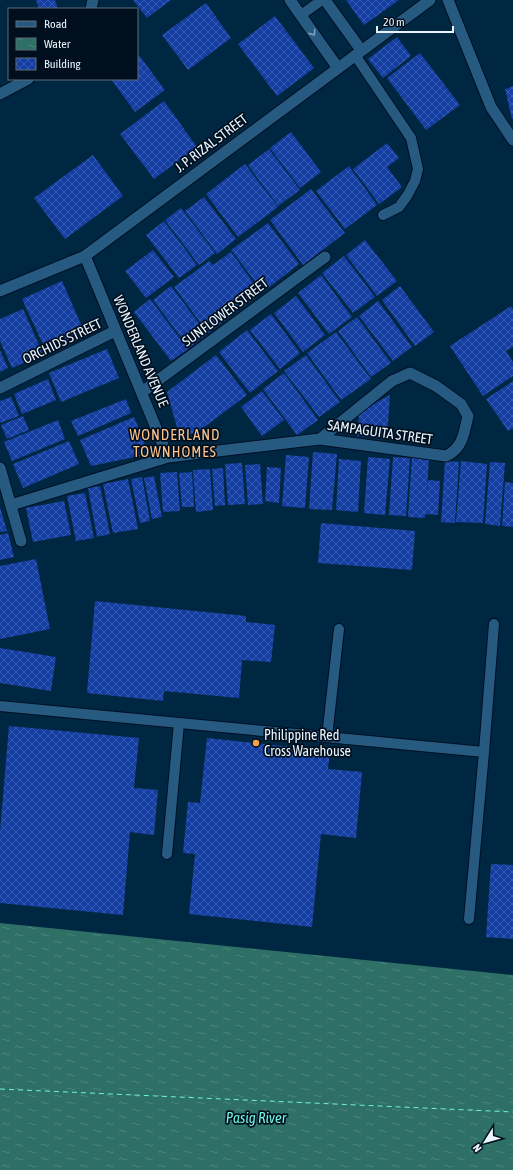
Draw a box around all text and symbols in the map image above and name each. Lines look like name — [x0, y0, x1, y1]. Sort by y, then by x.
legend — [8, 8, 138, 80]
scale bar — [377, 8, 453, 34]
text: 20 m — [383, 15, 405, 29]
text: Road — [44, 17, 67, 31]
one-way arrow — [308, 29, 316, 36]
text: Water — [44, 37, 71, 51]
text: Building — [44, 57, 82, 71]
street label: J. P. RIZAL STREET — [172, 111, 250, 175]
street label: SUNFLOWER STREET — [179, 275, 271, 349]
street label: WONDERLAND AVENUE — [110, 293, 172, 409]
street label: ORCHIDS STREET — [20, 315, 104, 367]
street label: SAMPAGUITA STREET — [326, 417, 434, 447]
district label: WONDERLAND TOWNHOMES — [129, 426, 221, 460]
place label: Philippine Red Cross Warehouse — [264, 727, 351, 759]
marker: Philippine Red Cross Warehouse — [251, 738, 261, 748]
water label: Pasig River — [226, 1109, 287, 1126]
north arrow — [465, 1122, 505, 1162]
text: N — [470, 1142, 484, 1154]

